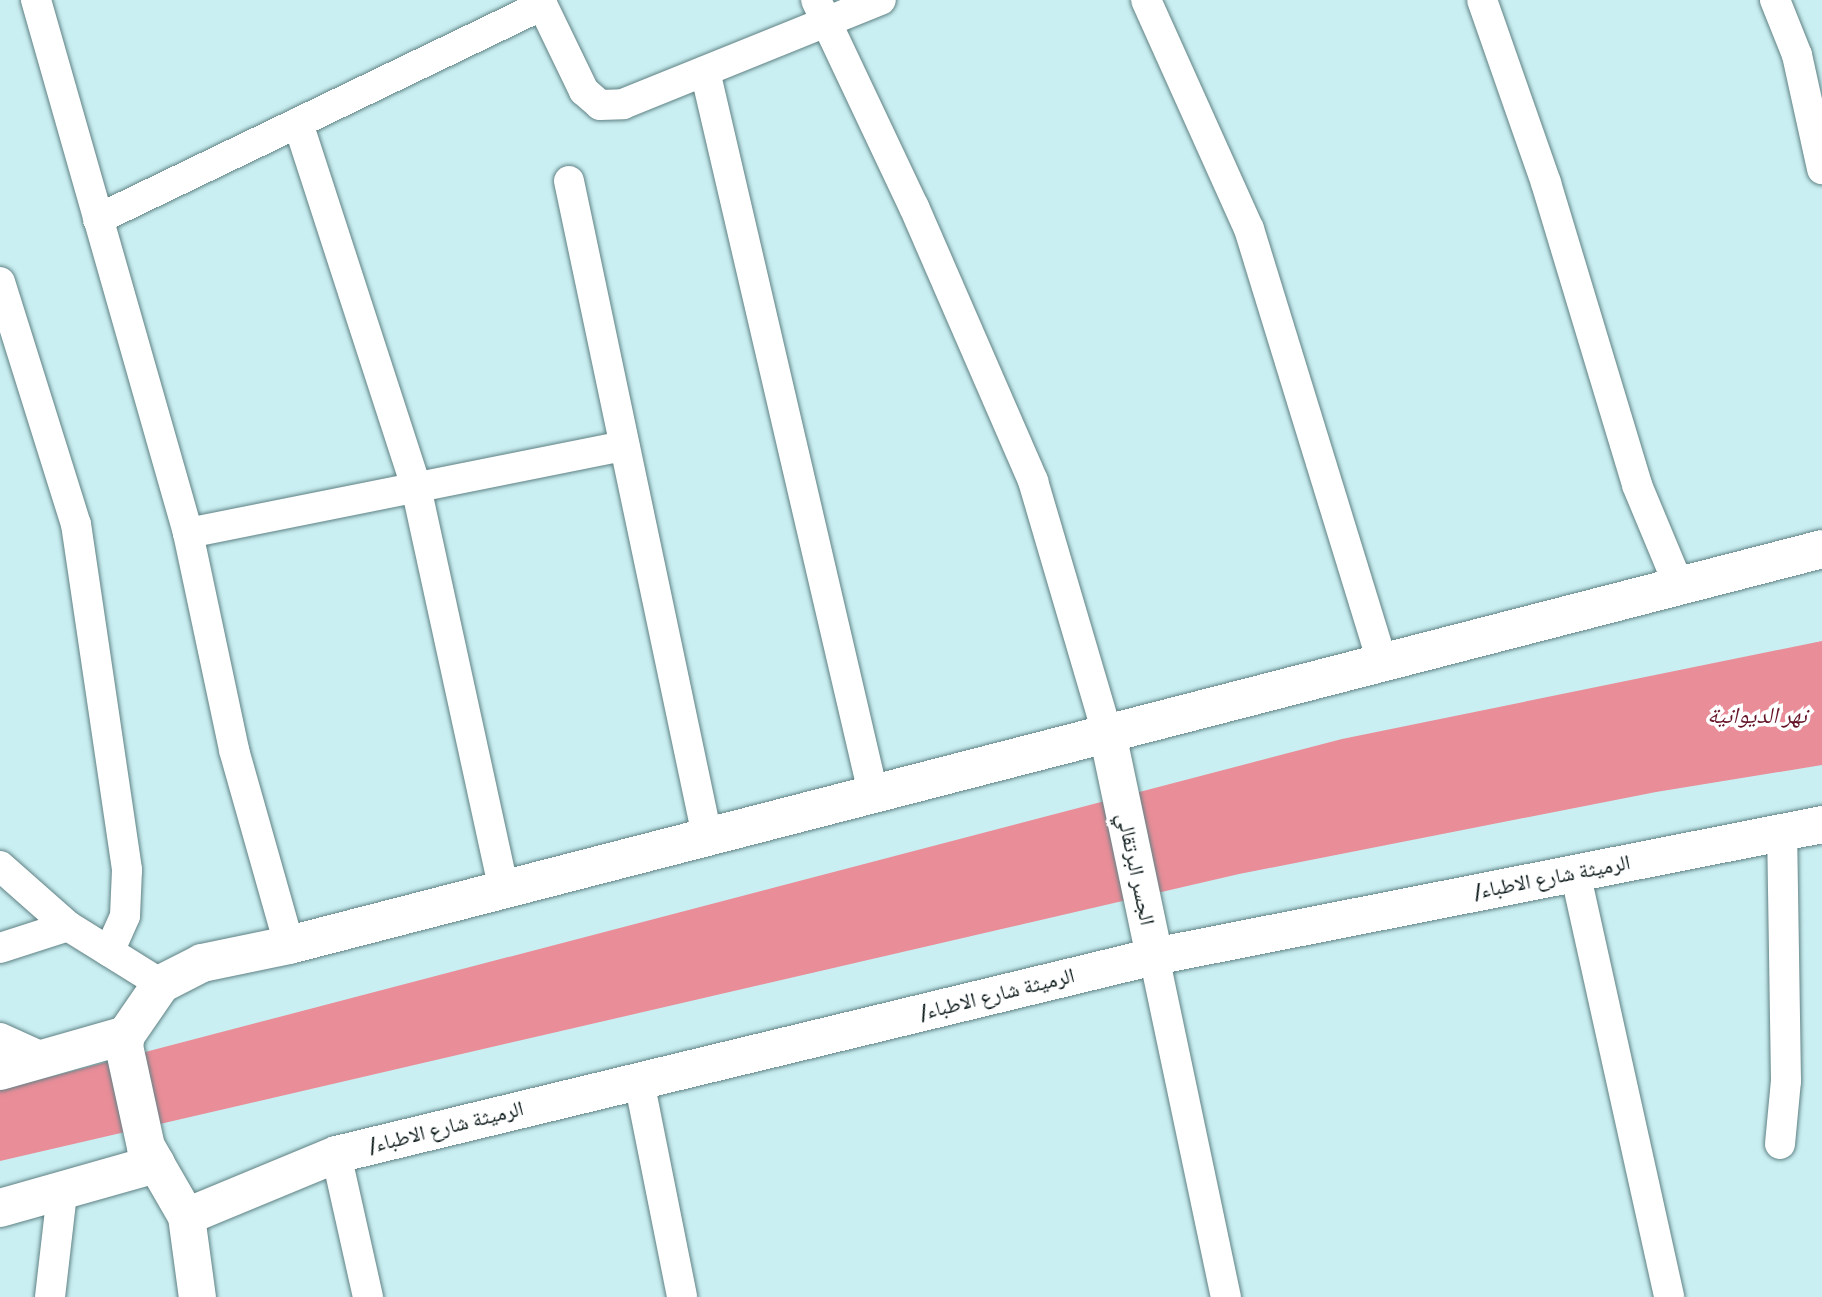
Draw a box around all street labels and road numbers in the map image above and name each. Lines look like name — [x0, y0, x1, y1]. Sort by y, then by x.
street label: الجسر البرتقالي — [1112, 811, 1160, 927]
street label: /الرميثة شارع الاطباء — [1472, 849, 1632, 905]
street label: /الرميثة شارع الاطباء — [917, 963, 1077, 1025]
street label: /الرميثة شارع الاطباء — [366, 1096, 526, 1158]

